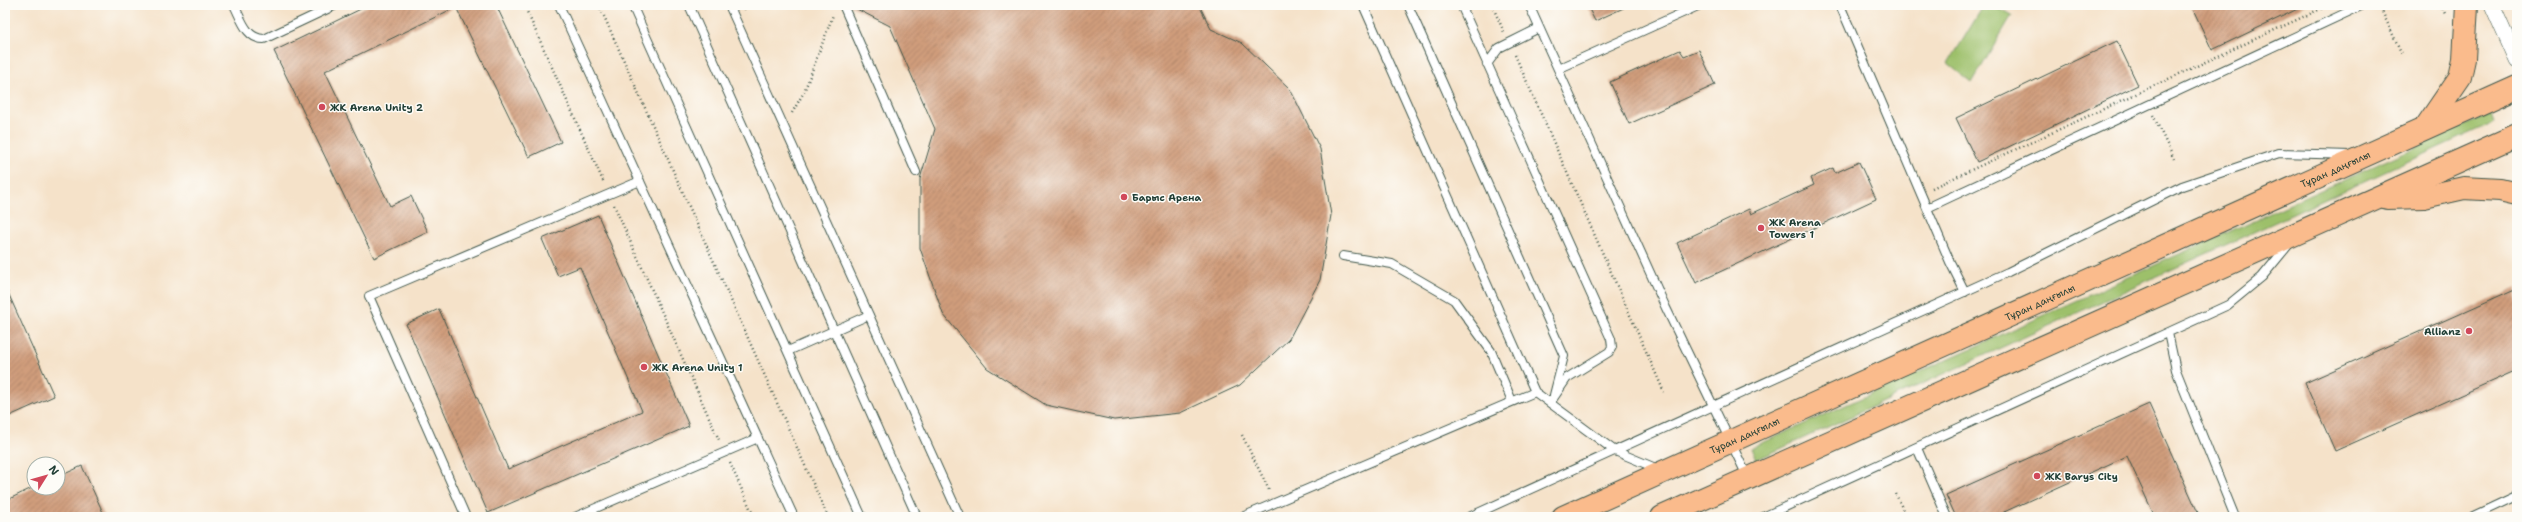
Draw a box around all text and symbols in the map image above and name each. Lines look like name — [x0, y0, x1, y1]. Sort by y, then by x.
place label: ЖК Arena Unity 2 — [330, 101, 423, 114]
marker: ЖК Arena Unity 2 — [317, 102, 327, 112]
street label: Тұран даңғылы — [2298, 148, 2372, 191]
place label: Барыс Арена — [1132, 191, 1202, 204]
marker: Барыс Арена — [1119, 192, 1129, 202]
place label: ЖК Arena Towers 1 — [1769, 216, 1821, 241]
marker: ЖК Arena Towers 1 — [1756, 223, 1766, 233]
street label: Тұран даңғылы — [2003, 281, 2077, 324]
place label: Allianz — [2424, 325, 2461, 338]
marker: Allianz — [2464, 326, 2474, 336]
place label: ЖК Arena Unity 1 — [652, 361, 743, 374]
marker: ЖК Arena Unity 1 — [639, 362, 649, 372]
street label: Тұран даңғылы — [1708, 414, 1782, 457]
north arrow — [26, 456, 66, 496]
text: N — [45, 462, 62, 479]
place label: ЖК Barys City — [2045, 470, 2118, 483]
marker: ЖК Barys City — [2032, 471, 2042, 481]

